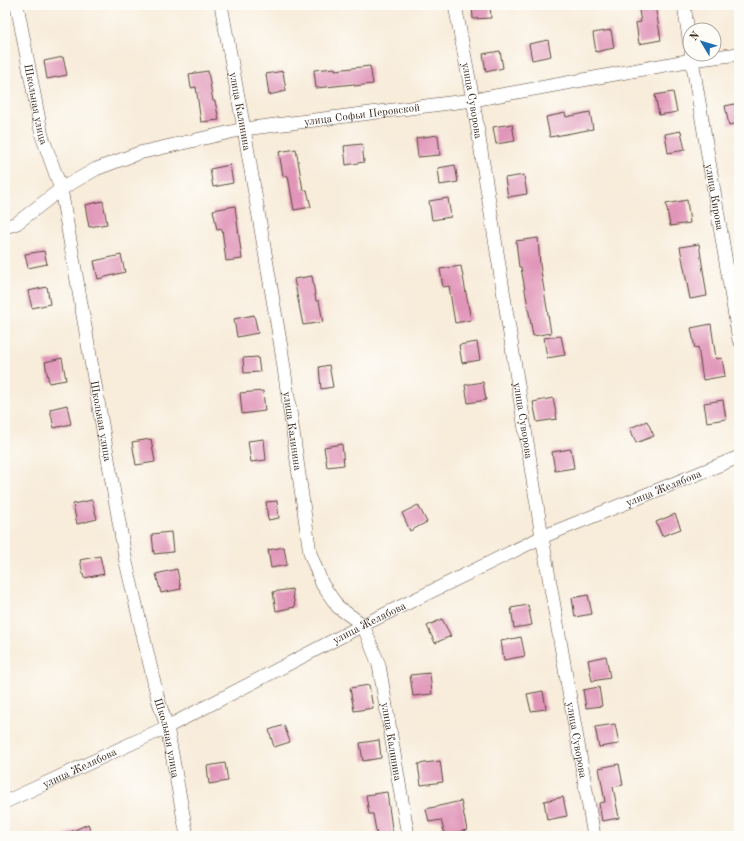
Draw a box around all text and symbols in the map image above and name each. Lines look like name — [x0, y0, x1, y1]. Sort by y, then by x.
north arrow — [682, 22, 722, 62]
text: N — [688, 30, 703, 43]
street label: улица Суворова — [459, 62, 483, 140]
street label: Школьная улица — [21, 63, 49, 147]
street label: улица Калинина — [227, 71, 252, 152]
street label: улица Софьи Перовской — [303, 103, 421, 128]
street label: улица Кирова — [703, 163, 725, 232]
street label: Школьная улица — [87, 380, 112, 463]
street label: улица Суворова — [511, 382, 534, 460]
street label: улица Калинина — [280, 391, 302, 472]
street label: улица Желябова — [625, 469, 704, 509]
street label: улица Желябова — [331, 601, 409, 647]
street label: Школьная улица — [151, 697, 180, 779]
street label: улица Суворова — [564, 701, 588, 780]
street label: улица Калинина — [378, 702, 403, 782]
street label: улица Желябова — [41, 747, 119, 791]

